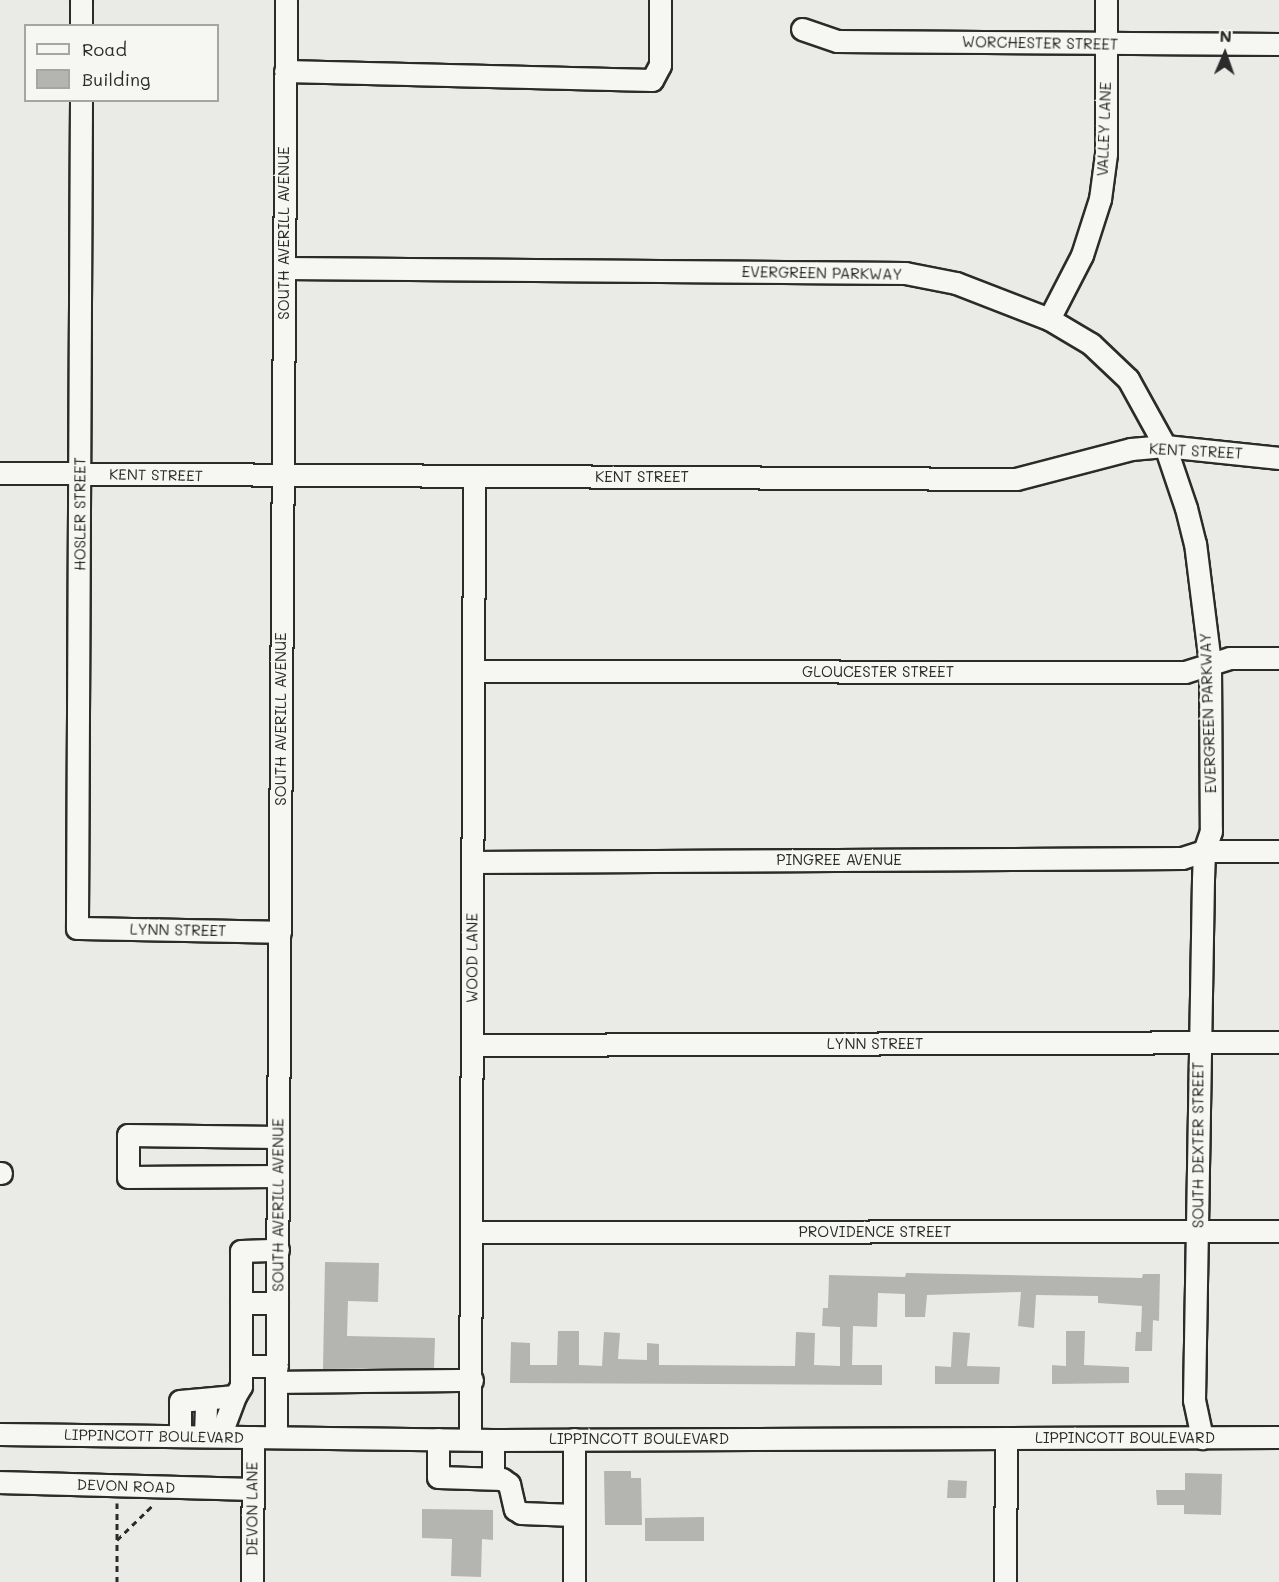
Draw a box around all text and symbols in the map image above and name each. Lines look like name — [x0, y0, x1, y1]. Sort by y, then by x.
legend — [24, 24, 219, 102]
north arrow — [1195, 24, 1255, 84]
text: N — [1219, 25, 1232, 46]
street label: WORCHESTER STREET — [962, 33, 1118, 53]
text: Road — [82, 37, 127, 61]
text: Building — [82, 67, 150, 91]
street label: VALLEY LANE — [1093, 81, 1115, 177]
street label: SOUTH AVERILL AVENUE — [275, 146, 293, 320]
street label: EVERGREEN PARKWAY — [742, 263, 902, 283]
street label: KENT STREET — [1149, 440, 1243, 462]
street label: HOSLER STREET — [71, 457, 89, 571]
street label: KENT STREET — [109, 465, 203, 485]
street label: KENT STREET — [595, 468, 689, 486]
street label: SOUTH AVERILL AVENUE — [272, 632, 290, 806]
street label: EVERGREEN PARKWAY — [1196, 632, 1220, 794]
street label: GLOUCESTER STREET — [802, 663, 954, 681]
street label: PINGREE AVENUE — [776, 851, 902, 869]
street label: WOOD LANE — [463, 913, 481, 1003]
street label: LYNN STREET — [130, 920, 226, 940]
street label: LYNN STREET — [827, 1035, 923, 1053]
street label: SOUTH DEXTER STREET — [1189, 1062, 1207, 1228]
street label: SOUTH AVERILL AVENUE — [269, 1118, 287, 1292]
street label: PROVIDENCE STREET — [799, 1223, 951, 1241]
street label: LIPPINCOTT BOULEVARD — [64, 1425, 244, 1447]
street label: LIPPINCOTT BOULEVARD — [1035, 1429, 1215, 1447]
street label: LIPPINCOTT BOULEVARD — [549, 1430, 729, 1448]
street label: DEVON LANE — [243, 1462, 261, 1556]
street label: DEVON ROAD — [76, 1475, 176, 1497]

